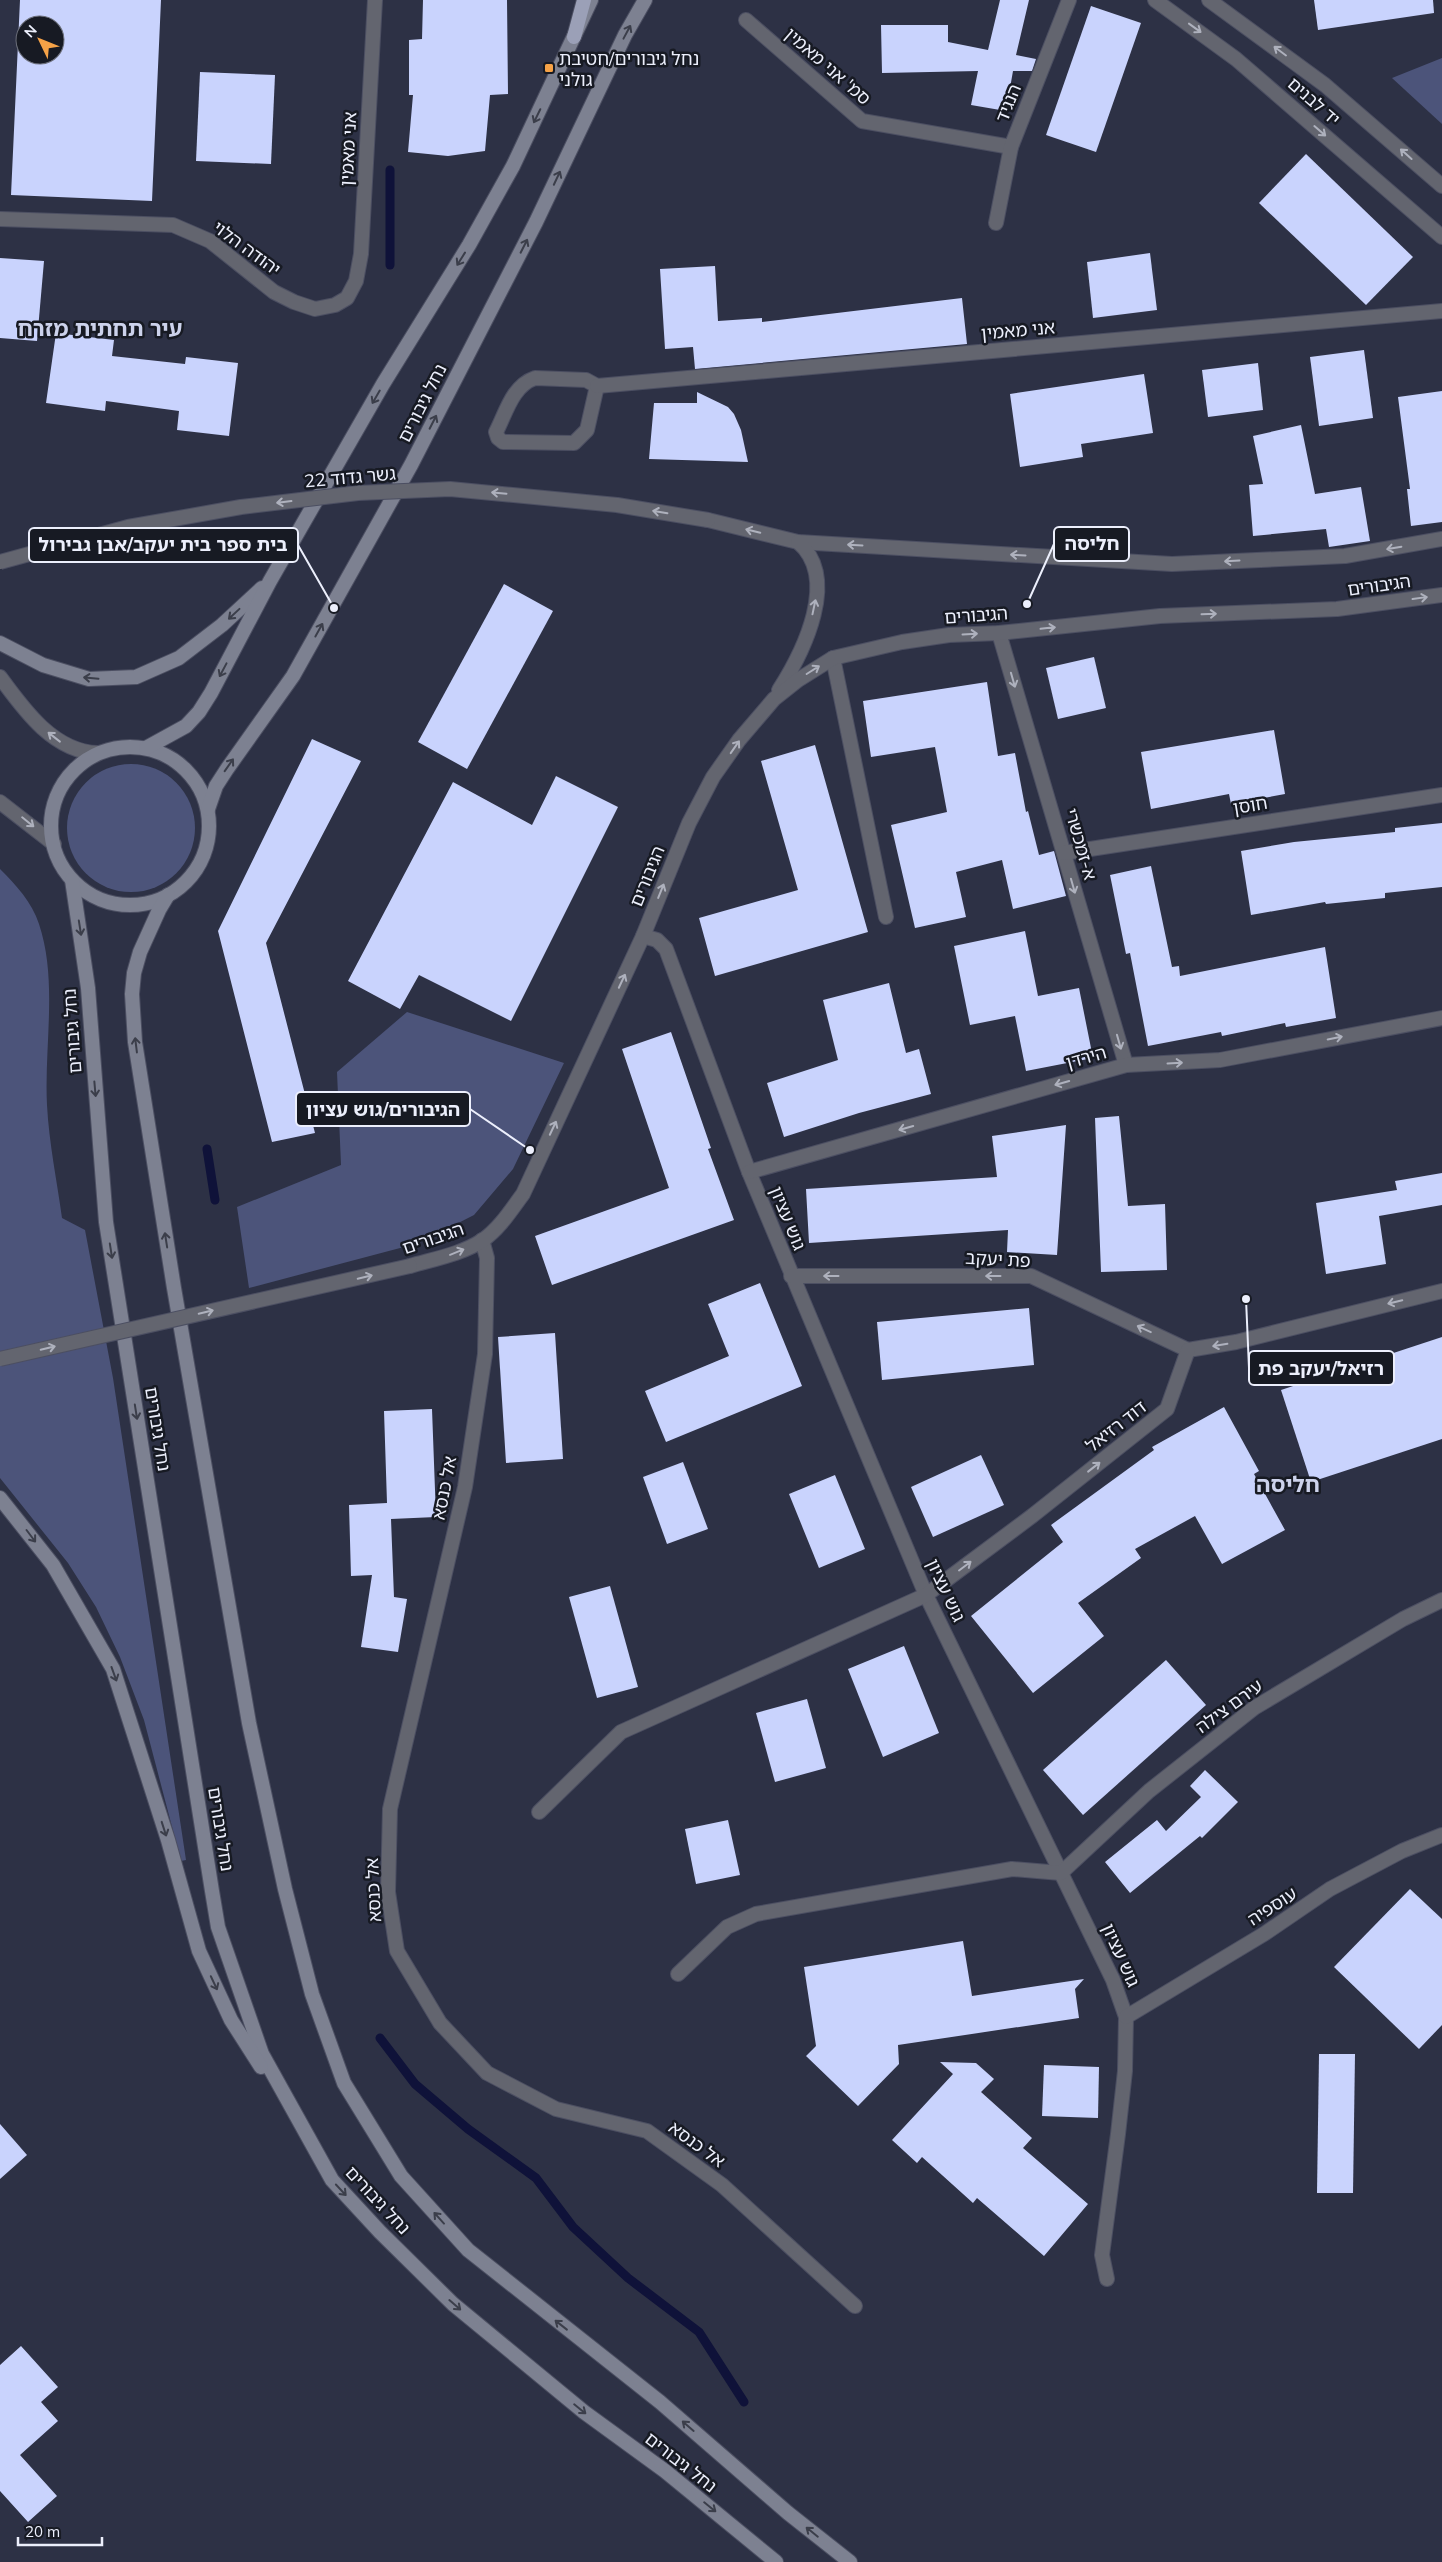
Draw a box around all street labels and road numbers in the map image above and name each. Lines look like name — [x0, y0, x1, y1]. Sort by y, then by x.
street label: סמ' אני מאמין — [780, 22, 876, 110]
street label: יד לבנים — [1283, 72, 1345, 130]
street label: הנגיד — [990, 80, 1026, 126]
street label: אני מאמין — [335, 111, 361, 187]
street label: יהודה הלוי — [209, 216, 285, 280]
street label: אני מאמין — [980, 315, 1056, 345]
street label: נחל גיבורים — [392, 360, 452, 446]
street label: גשר גדוד 22 — [303, 462, 397, 492]
street label: הגיבורים — [1346, 569, 1412, 601]
street label: הגיבורים — [943, 601, 1009, 629]
street label: חוסן — [1231, 791, 1269, 819]
street label: א-זמכשרי — [1060, 805, 1102, 883]
street label: הגיבורים — [624, 842, 670, 910]
street label: נחל גיבורים — [58, 988, 86, 1074]
street label: הירדן — [1063, 1040, 1109, 1074]
street label: גוש עציון — [765, 1183, 811, 1254]
street label: הגיבורים — [399, 1217, 467, 1259]
street label: פת יעקב — [965, 1246, 1031, 1272]
street label: נחל גיבורים — [140, 1385, 176, 1473]
street label: דוד רזיאל — [1081, 1395, 1151, 1457]
street label: אל כנסא — [427, 1454, 461, 1522]
street label: גוש עציון — [921, 1555, 971, 1625]
street label: עירם צילה — [1191, 1674, 1267, 1738]
street label: נחל גיבורים — [203, 1785, 239, 1873]
street label: אל כנסא — [360, 1857, 386, 1923]
street label: עוספיה — [1243, 1882, 1301, 1930]
street label: גוש עציון — [1097, 1920, 1145, 1991]
street label: אל כנסא — [664, 2116, 730, 2172]
street label: נחל גיבורים — [341, 2161, 415, 2239]
street label: נחל גיבורים — [640, 2427, 722, 2497]

